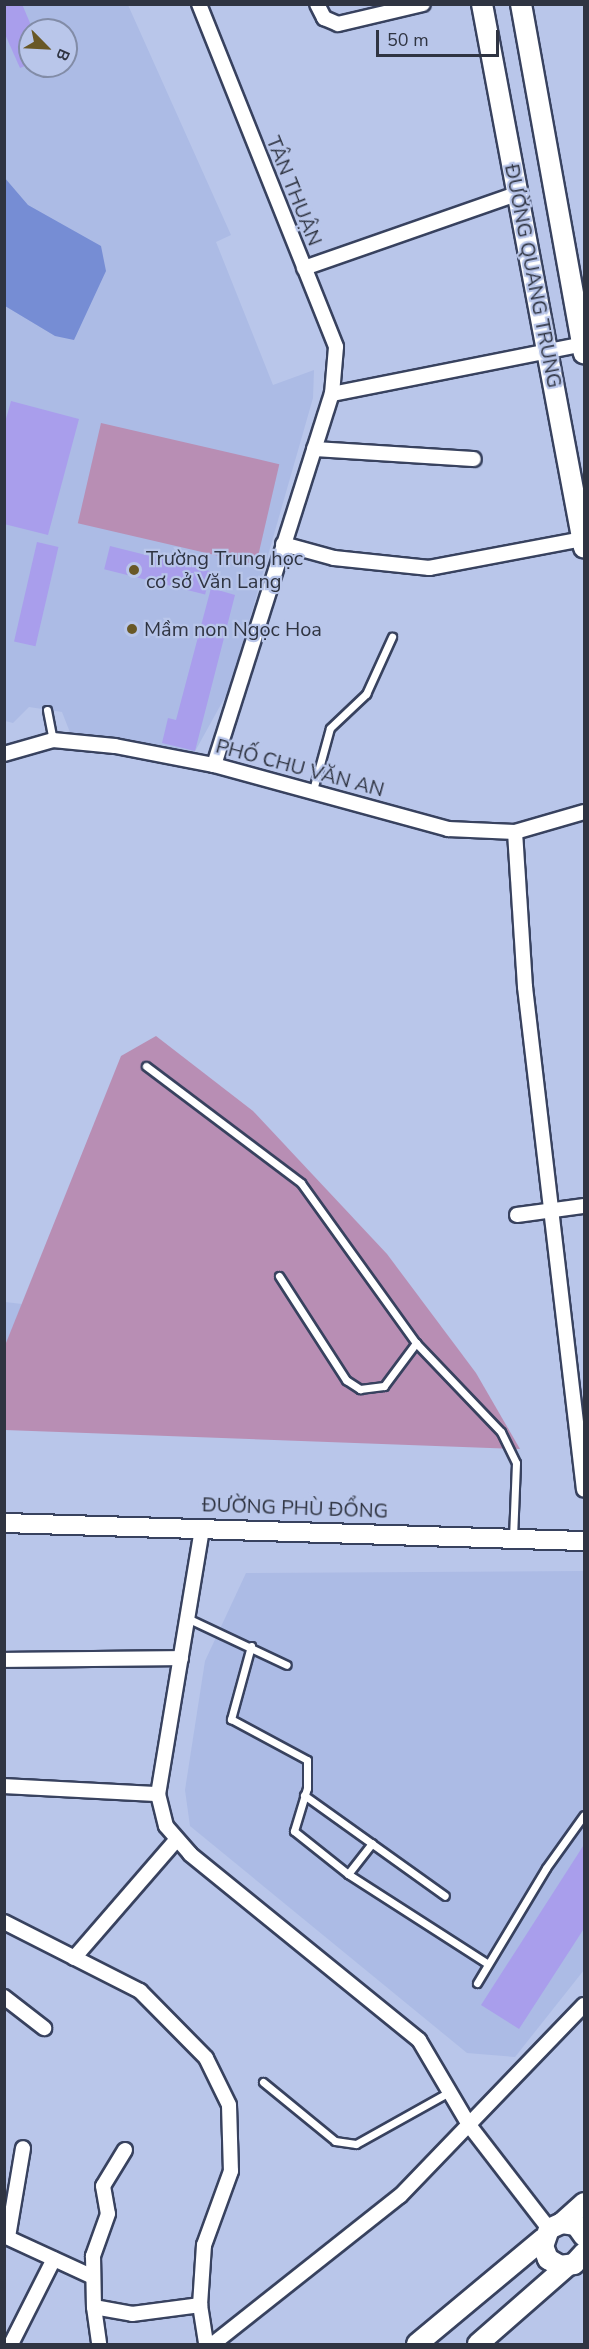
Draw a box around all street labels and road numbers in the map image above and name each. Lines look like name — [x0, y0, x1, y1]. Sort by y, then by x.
street label: TÂN THUẬN — [261, 133, 327, 249]
street label: ĐƯỜNG QUANG TRUNG — [500, 162, 566, 390]
street label: PHỐ CHU VĂN AN — [213, 734, 387, 802]
street label: ĐƯỜNG PHÙ ĐỔNG — [201, 1493, 389, 1523]

